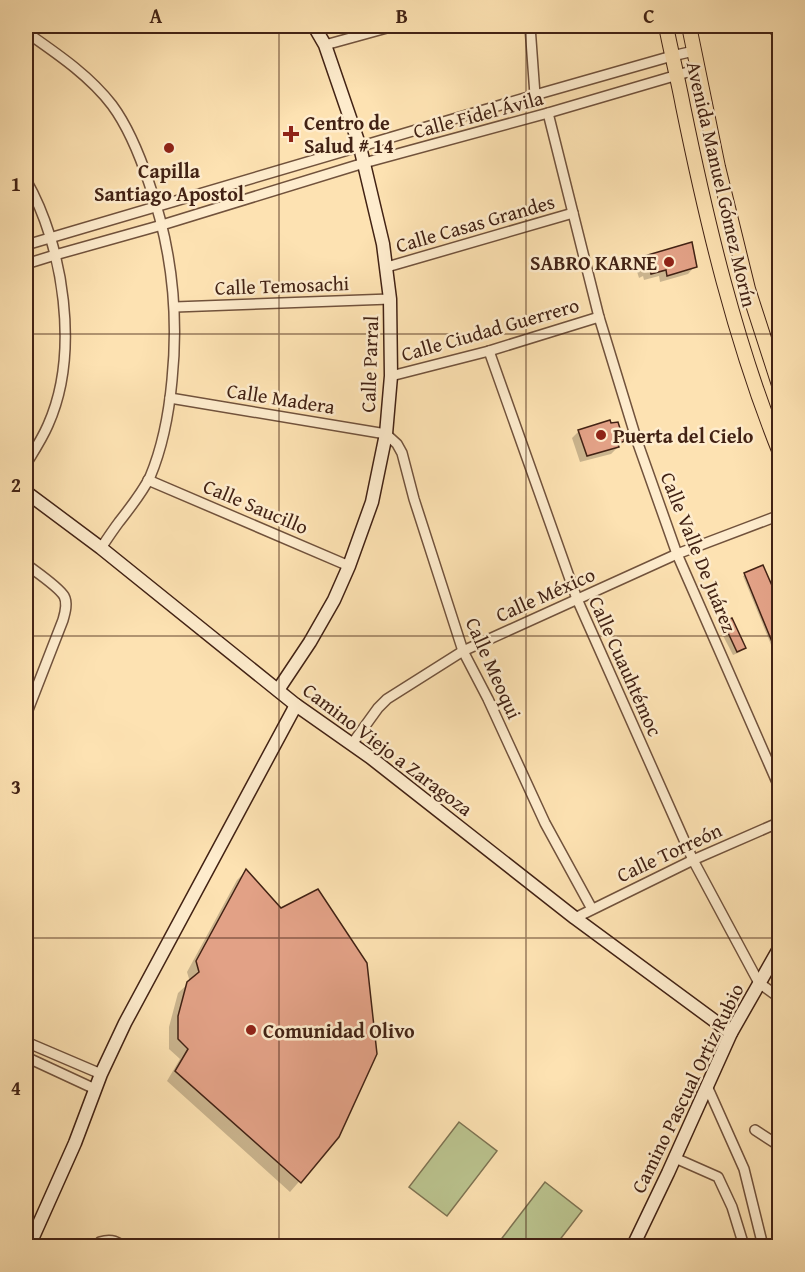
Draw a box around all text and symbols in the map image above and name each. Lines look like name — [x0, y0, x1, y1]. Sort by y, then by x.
text: A — [150, 1, 163, 30]
text: B — [396, 1, 408, 30]
text: C — [643, 1, 655, 30]
street label: Avenida Manuel Gómez Morín — [680, 58, 764, 310]
street label: Calle Fidel Ávila — [410, 83, 547, 145]
place label: Centro de Salud # 14 — [304, 108, 394, 160]
marker: Centro de Salud # 14 — [282, 125, 300, 143]
marker: Capilla Santiago Apostol — [162, 141, 176, 155]
place label: Capilla Santiago Apostol — [94, 156, 244, 208]
text: 1 — [11, 169, 21, 198]
street label: Calle Casas Grandes — [392, 186, 558, 260]
place label: SABRO KARNE — [530, 248, 657, 277]
marker: SABRO KARNE — [662, 255, 676, 269]
street label: Calle Temosachi — [214, 268, 350, 302]
street label: Calle Ciudad Guerrero — [398, 290, 582, 368]
street label: Calle Parral — [353, 315, 385, 413]
street label: Calle Madera — [225, 375, 338, 421]
place label: Puerta del Cielo — [613, 421, 754, 450]
marker: Puerta del Cielo — [594, 428, 608, 442]
street label: Calle Valle De Juárez — [654, 468, 744, 637]
text: 2 — [11, 470, 21, 499]
street label: Calle Saucillo — [199, 471, 313, 541]
street label: Calle México — [491, 559, 599, 629]
street label: Calle Cuauhtémoc — [582, 591, 670, 741]
street label: Calle Meoqui — [459, 613, 529, 724]
street label: Camino Viejo a Zaragoza — [297, 675, 479, 823]
text: 3 — [11, 772, 21, 801]
street label: Calle Torreón — [612, 815, 726, 889]
street label: Camino Pascual Ortiz Rubio — [624, 978, 750, 1198]
place label: Comunidad Olivo — [263, 1016, 415, 1045]
marker: Comunidad Olivo — [244, 1023, 258, 1037]
text: 4 — [11, 1073, 21, 1102]

